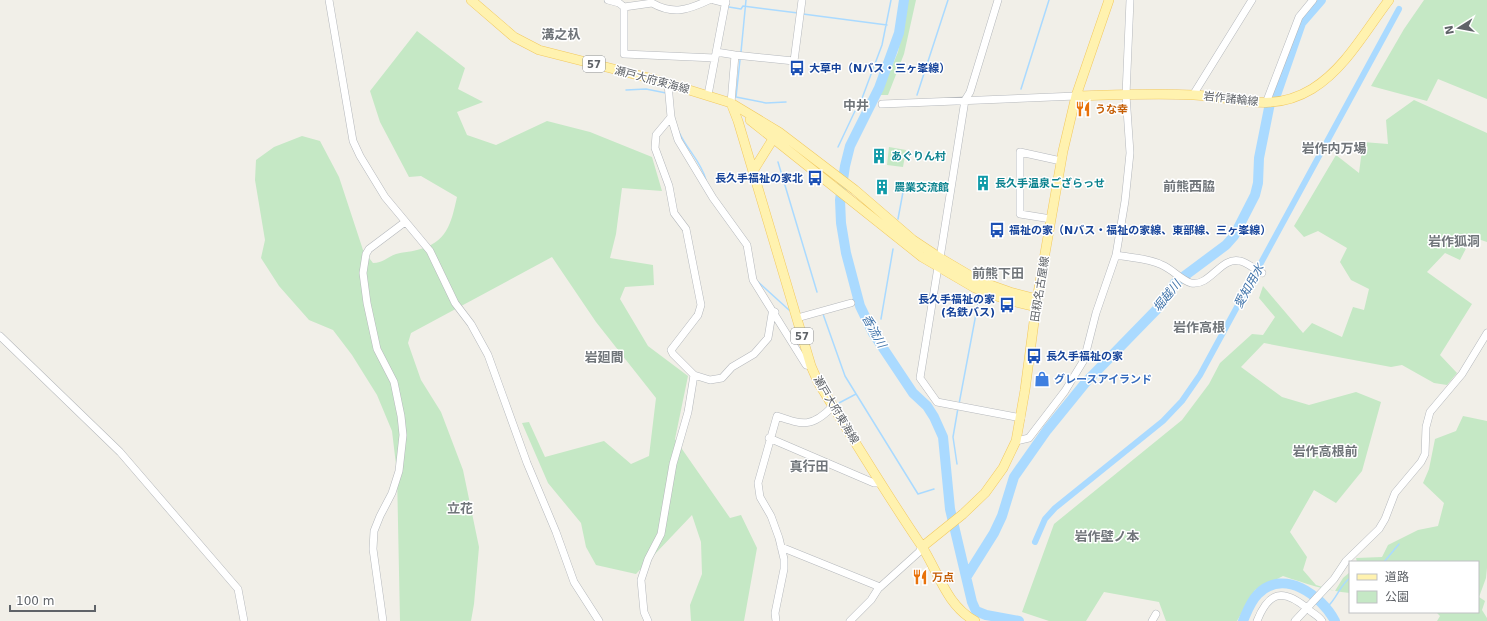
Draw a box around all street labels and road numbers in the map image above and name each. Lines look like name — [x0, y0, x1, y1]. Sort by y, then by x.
road number: 57 — [583, 56, 605, 72]
street label: 瀬戸大府東海線 — [613, 64, 691, 96]
street label: 岩作諸輪線 — [1203, 90, 1259, 108]
street label: 田籾名古屋線 — [1028, 255, 1052, 323]
road number: 57 — [791, 328, 813, 344]
street label: 瀬戸大府東海線 — [811, 374, 861, 446]

